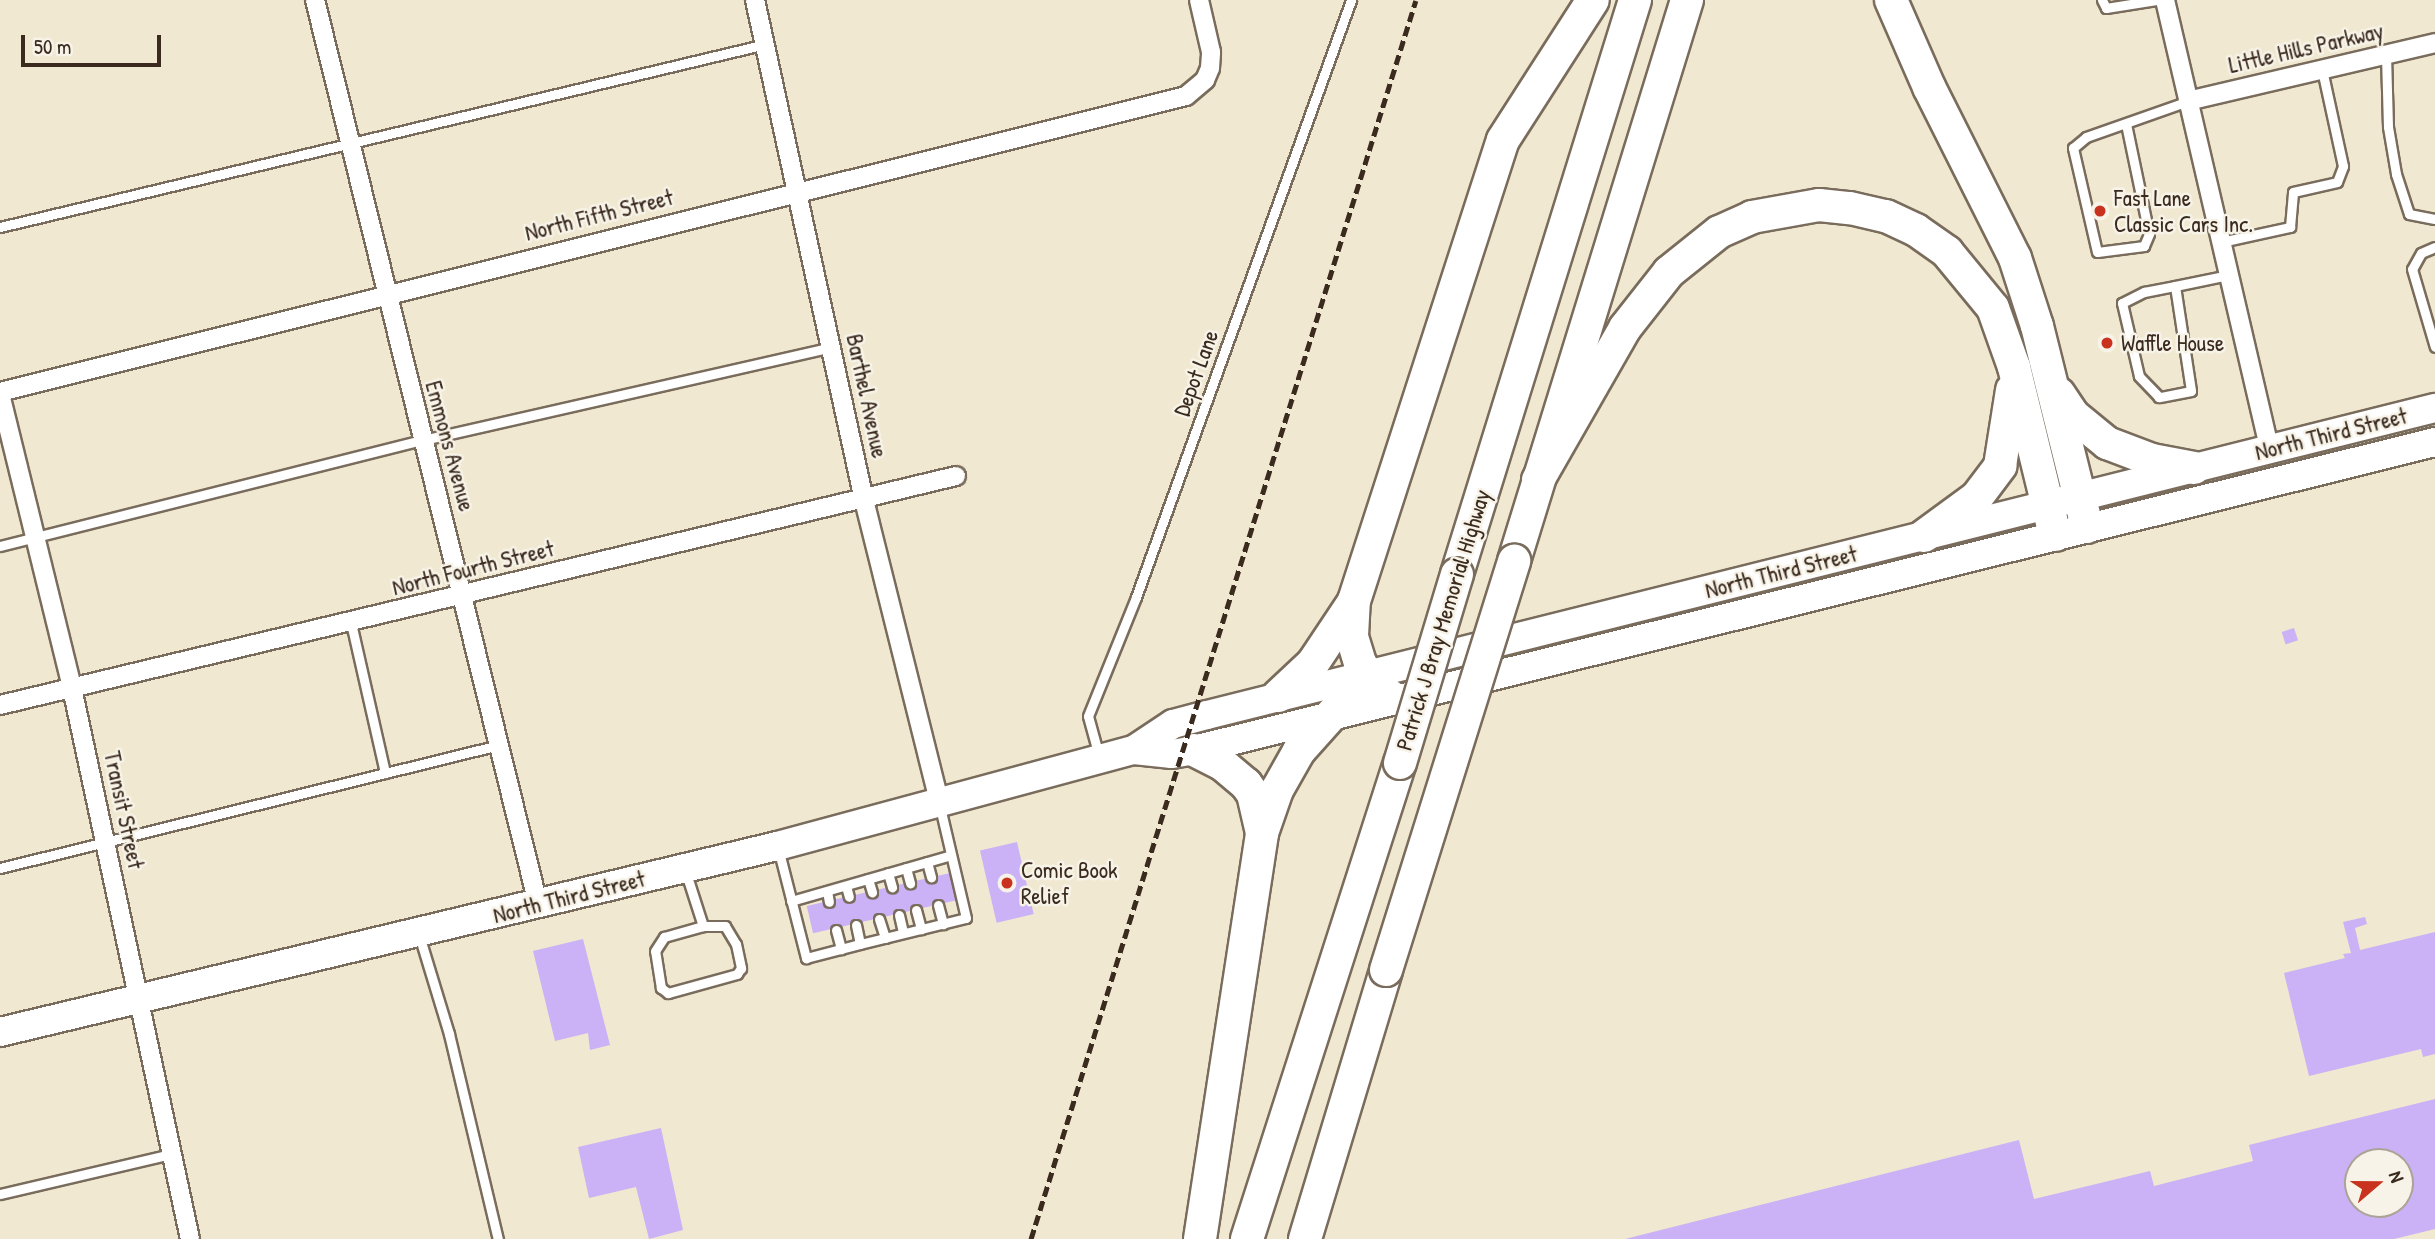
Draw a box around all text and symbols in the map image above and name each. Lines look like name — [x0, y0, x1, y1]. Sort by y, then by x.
street label: Little Hills Parkway — [2226, 17, 2386, 79]
scale bar — [24, 21, 164, 65]
text: 50 m — [34, 32, 71, 61]
street label: North Fifth Street — [522, 183, 676, 247]
place label: Fast Lane Classic Cars Inc. — [2114, 184, 2253, 238]
marker: Fast Lane Classic Cars Inc. — [2092, 203, 2108, 219]
street label: Depot Lane — [1168, 326, 1224, 420]
place label: Waffle House — [2121, 329, 2224, 357]
street label: Barthel Avenue — [840, 332, 894, 460]
marker: Waffle House — [2099, 335, 2115, 351]
street label: Emmons Avenue — [419, 378, 481, 514]
street label: North Third Street — [2252, 402, 2410, 466]
street label: Patrick J Bray Memorial Highway — [1390, 486, 1496, 754]
street label: North Fourth Street — [389, 535, 557, 601]
street label: North Third Street — [1702, 540, 1860, 604]
street label: Transit Street — [98, 749, 150, 871]
place label: Comic Book Relief — [1021, 856, 1118, 910]
street label: North Third Street — [490, 865, 648, 929]
marker: Comic Book Relief — [999, 875, 1015, 891]
north arrow — [2344, 1148, 2414, 1218]
text: N — [2383, 1167, 2411, 1186]

